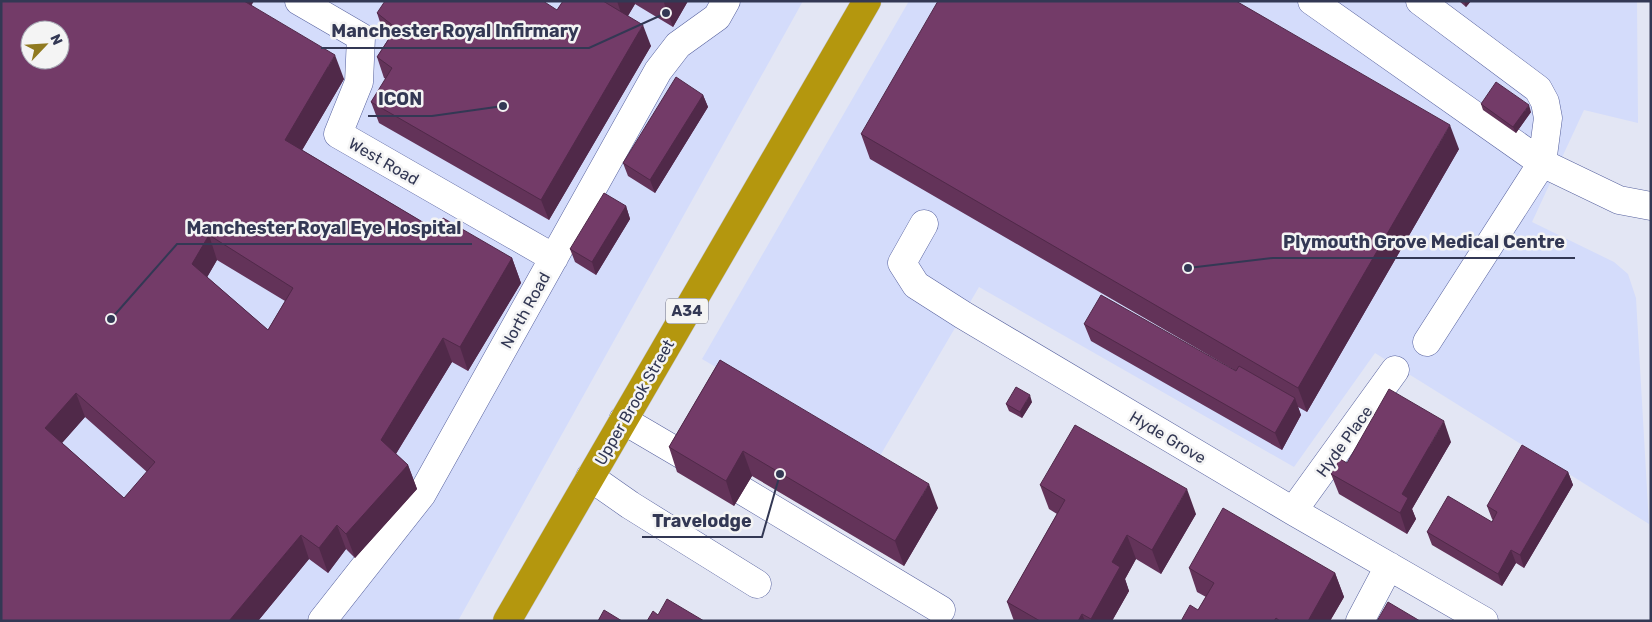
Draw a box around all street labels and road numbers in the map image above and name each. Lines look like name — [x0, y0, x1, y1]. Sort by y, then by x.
street label: West Road — [345, 134, 422, 189]
street label: North Road — [497, 269, 554, 352]
road number: A34 — [666, 298, 708, 324]
street label: Upper Brook Street — [591, 336, 678, 469]
street label: Hyde Place — [1312, 402, 1377, 481]
street label: Hyde Grove — [1126, 407, 1209, 468]

